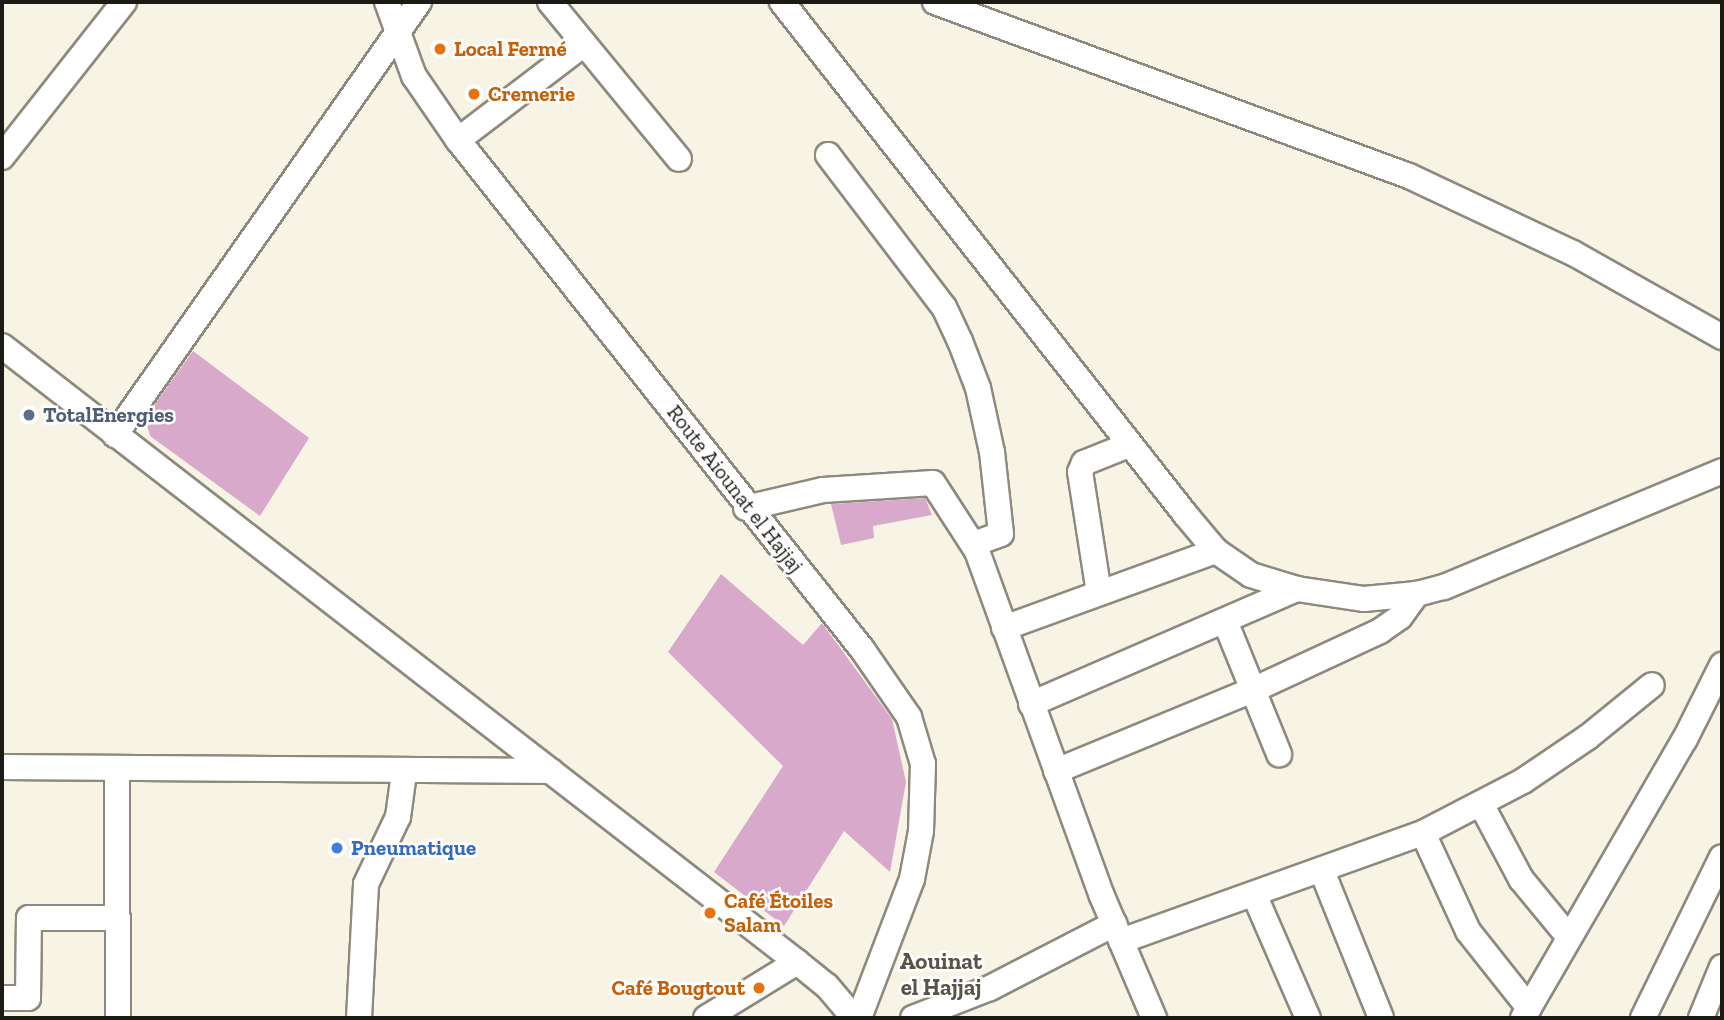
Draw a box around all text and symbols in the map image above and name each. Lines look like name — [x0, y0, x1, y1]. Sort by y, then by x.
place label: Local Fermé — [454, 36, 567, 62]
marker: Local Fermé — [432, 41, 448, 57]
place label: Cremerie — [488, 81, 575, 107]
marker: Cremerie — [466, 86, 482, 102]
street label: Route Aiounat el Hajjaj — [662, 400, 808, 578]
place label: TotalEnergies — [43, 402, 174, 428]
marker: TotalEnergies — [21, 407, 37, 423]
place label: Pneumatique — [351, 835, 476, 861]
marker: Pneumatique — [329, 840, 345, 856]
place label: Café Étoiles Salam — [724, 888, 833, 938]
marker: Café Étoiles Salam — [702, 905, 718, 921]
district label: Aouinat el Hajjaj — [900, 947, 982, 1001]
place label: Café Bougtout — [611, 975, 745, 1001]
marker: Café Bougtout — [751, 980, 767, 996]

